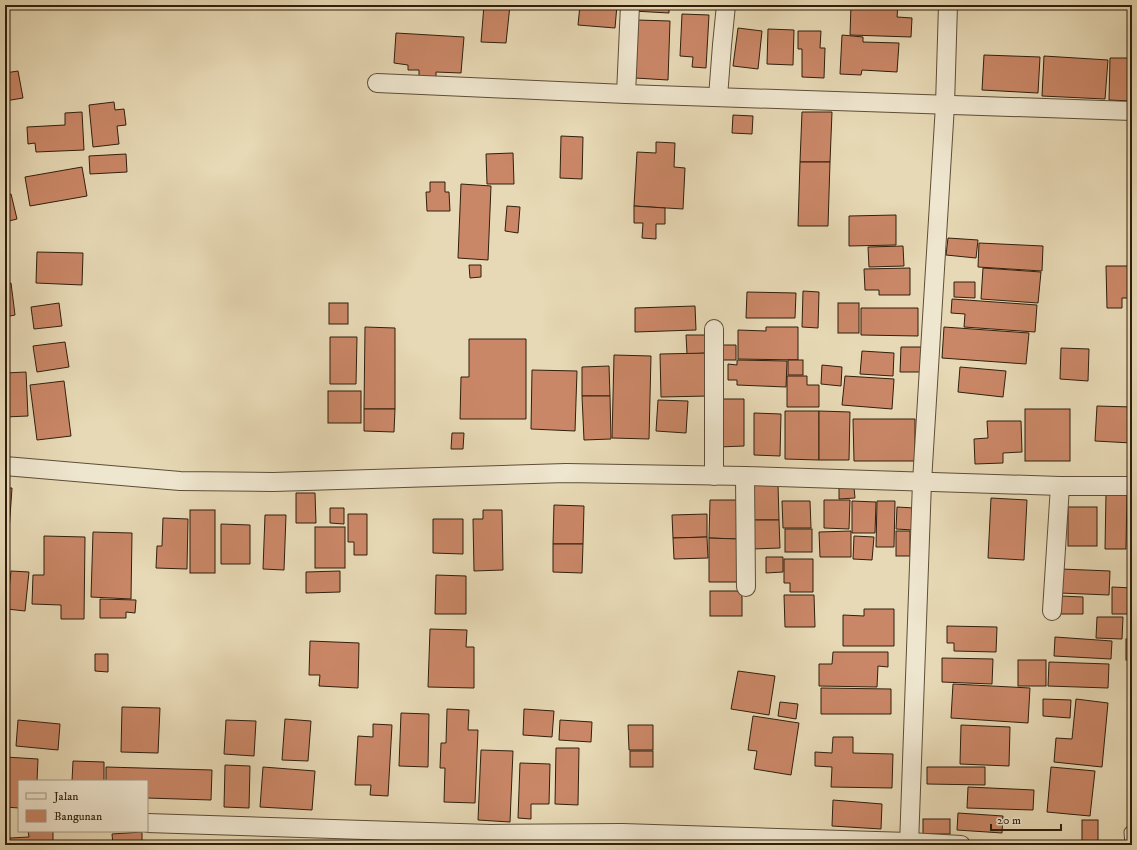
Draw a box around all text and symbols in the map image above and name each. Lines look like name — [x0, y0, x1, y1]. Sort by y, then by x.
legend — [18, 780, 148, 832]
text: Jalan — [53, 789, 79, 804]
scale bar — [991, 806, 1061, 832]
text: Bangunan — [54, 809, 103, 824]
text: 20 m — [997, 813, 1021, 828]

